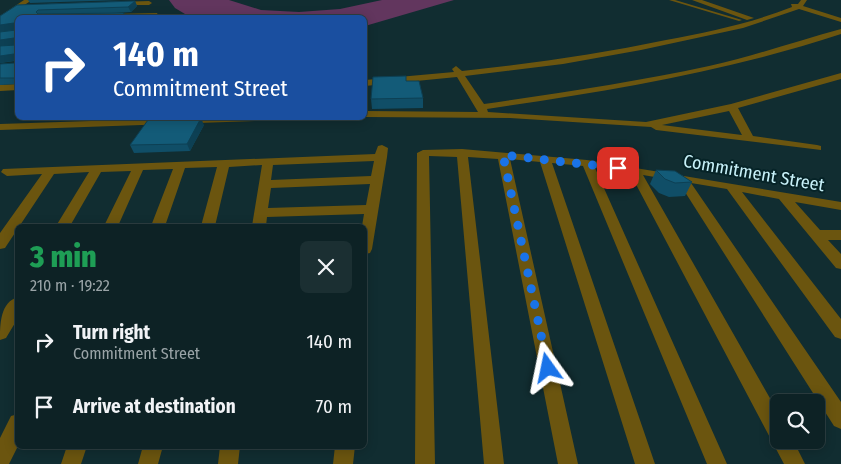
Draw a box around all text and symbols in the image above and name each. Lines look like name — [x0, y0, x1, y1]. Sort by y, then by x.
text: 140 m — [113, 33, 199, 75]
icon: right — [30, 35, 95, 100]
text: Commitment Street — [113, 75, 288, 102]
pin — [597, 147, 639, 189]
street label: Commitment Street — [682, 150, 826, 196]
icon: arrive — [604, 154, 632, 182]
text: 3 min — [30, 239, 97, 275]
button: close — [300, 241, 352, 293]
text: 210 m · 19:22 — [30, 276, 110, 295]
text: Turn right — [73, 321, 150, 344]
icon: right — [30, 328, 58, 356]
text: 140 m — [306, 330, 352, 353]
position arrow — [521, 341, 573, 393]
text: Commitment Street — [73, 344, 200, 363]
icon: arrive — [30, 393, 58, 421]
map controls — [770, 394, 825, 449]
button: search — [770, 394, 825, 449]
text: Arrive at destination — [73, 395, 236, 418]
text: 70 m — [316, 395, 352, 418]

